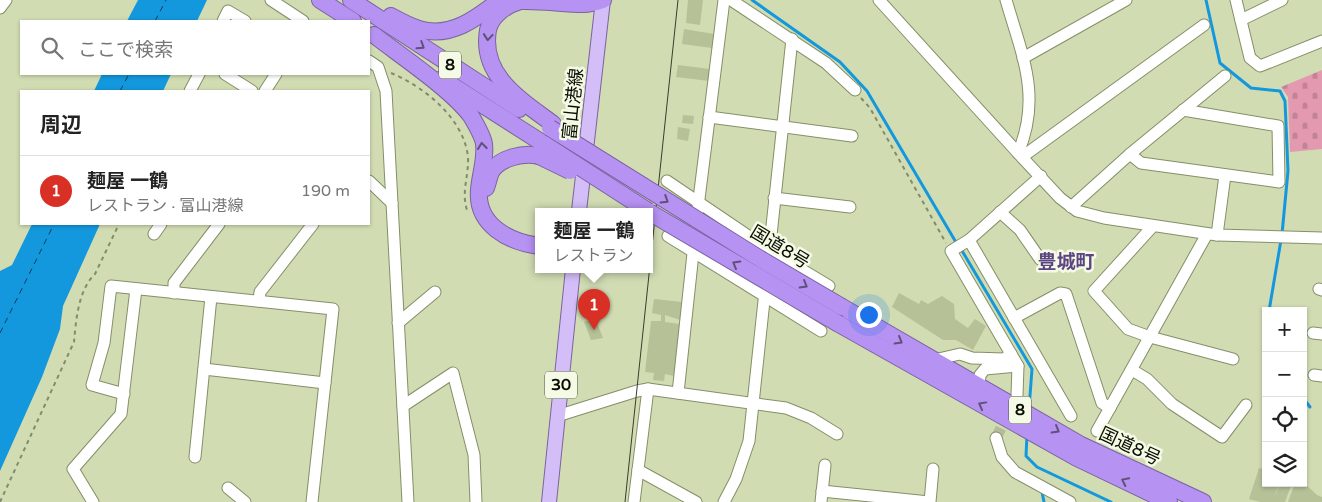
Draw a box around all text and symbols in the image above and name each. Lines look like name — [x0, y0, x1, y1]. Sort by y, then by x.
search box — [20, 20, 370, 75]
icon: search — [38, 34, 66, 62]
one-way arrow — [483, 34, 494, 42]
text: ここで検索 — [78, 39, 173, 61]
one-way arrow — [415, 40, 425, 49]
road number: 8 — [439, 52, 461, 78]
street label: 富山港線 — [558, 67, 588, 141]
text: 周辺 — [40, 113, 82, 138]
one-way arrow — [477, 142, 488, 150]
text: 麺屋 一鶴 — [87, 170, 168, 192]
text: 1 — [51, 181, 61, 201]
text: 190 m — [301, 181, 350, 201]
one-way arrow — [660, 194, 669, 204]
text: レストラン · 富山港線 — [87, 196, 243, 216]
popup — [535, 208, 653, 273]
text: 麺屋 一鶴 — [554, 220, 634, 242]
street label: 国道8号 — [746, 221, 814, 273]
text: レストラン — [554, 246, 634, 266]
district label: 豊城町 — [1037, 251, 1095, 273]
one-way arrow — [733, 261, 742, 271]
one-way arrow — [799, 279, 808, 289]
pin: 1 — [578, 289, 610, 330]
your location — [856, 302, 882, 328]
map controls — [1262, 307, 1307, 487]
button: + — [1262, 307, 1307, 352]
one-way arrow — [894, 334, 903, 344]
button: − — [1262, 352, 1307, 397]
road number: 30 — [545, 372, 577, 398]
road number: 8 — [1009, 396, 1031, 424]
button: locate — [1262, 397, 1307, 442]
one-way arrow — [978, 401, 987, 411]
street label: 国道8号 — [1096, 422, 1164, 470]
one-way arrow — [1050, 424, 1059, 434]
button: layers — [1262, 442, 1307, 487]
one-way arrow — [1121, 477, 1130, 487]

